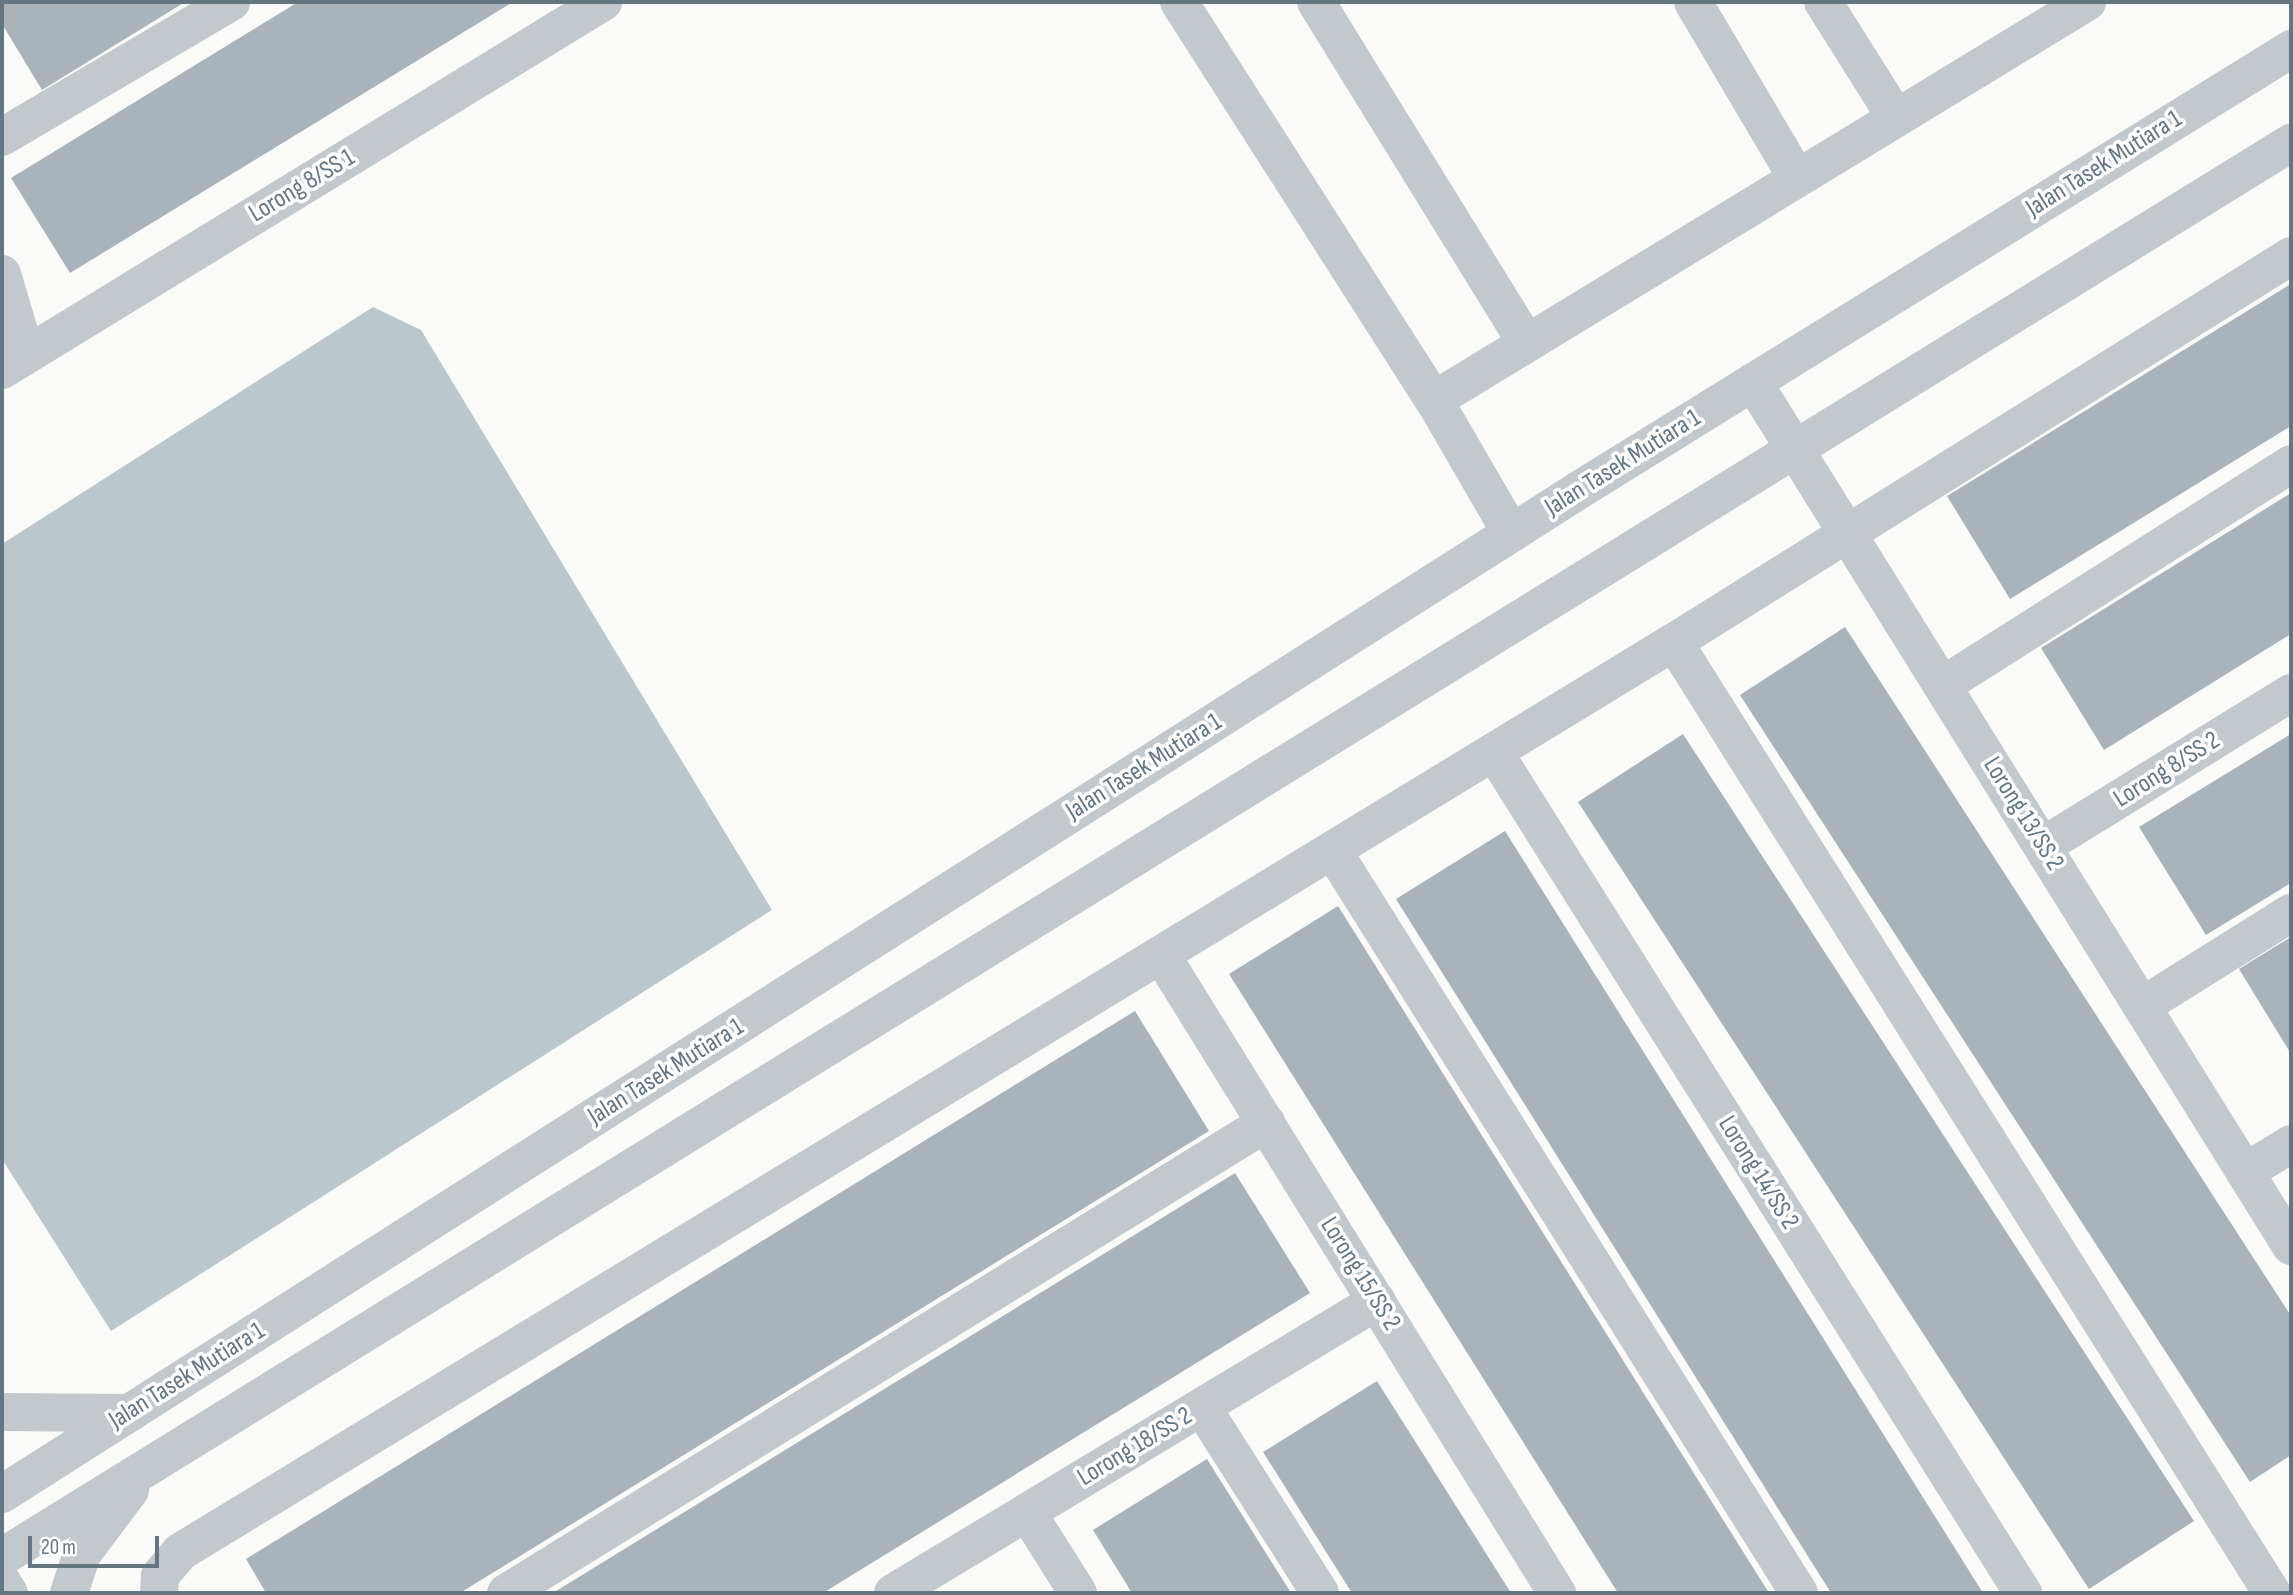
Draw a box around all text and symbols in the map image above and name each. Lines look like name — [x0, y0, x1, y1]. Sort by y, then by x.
street label: Jalan Tasek Mutiara 1 — [2020, 104, 2188, 224]
street label: Lorong 8/SS 1 — [244, 142, 360, 230]
street label: Jalan Tasek Mutiara 1 — [1539, 403, 1707, 523]
street label: Jalan Tasek Mutiara 1 — [1060, 707, 1228, 827]
street label: Lorong 8/SS 2 — [2108, 725, 2226, 815]
street label: Lorong 13/SS 2 — [1976, 752, 2070, 876]
street label: Jalan Tasek Mutiara 1 — [582, 1012, 750, 1132]
street label: Lorong 14/SS 2 — [1711, 1111, 1805, 1235]
street label: Lorong 15/SS 2 — [1313, 1212, 1407, 1336]
street label: Jalan Tasek Mutiara 1 — [103, 1316, 271, 1436]
street label: Lorong 18/SS 2 — [1072, 1401, 1198, 1493]
scale bar — [32, 1522, 163, 1566]
text: 20 m — [41, 1535, 76, 1560]

